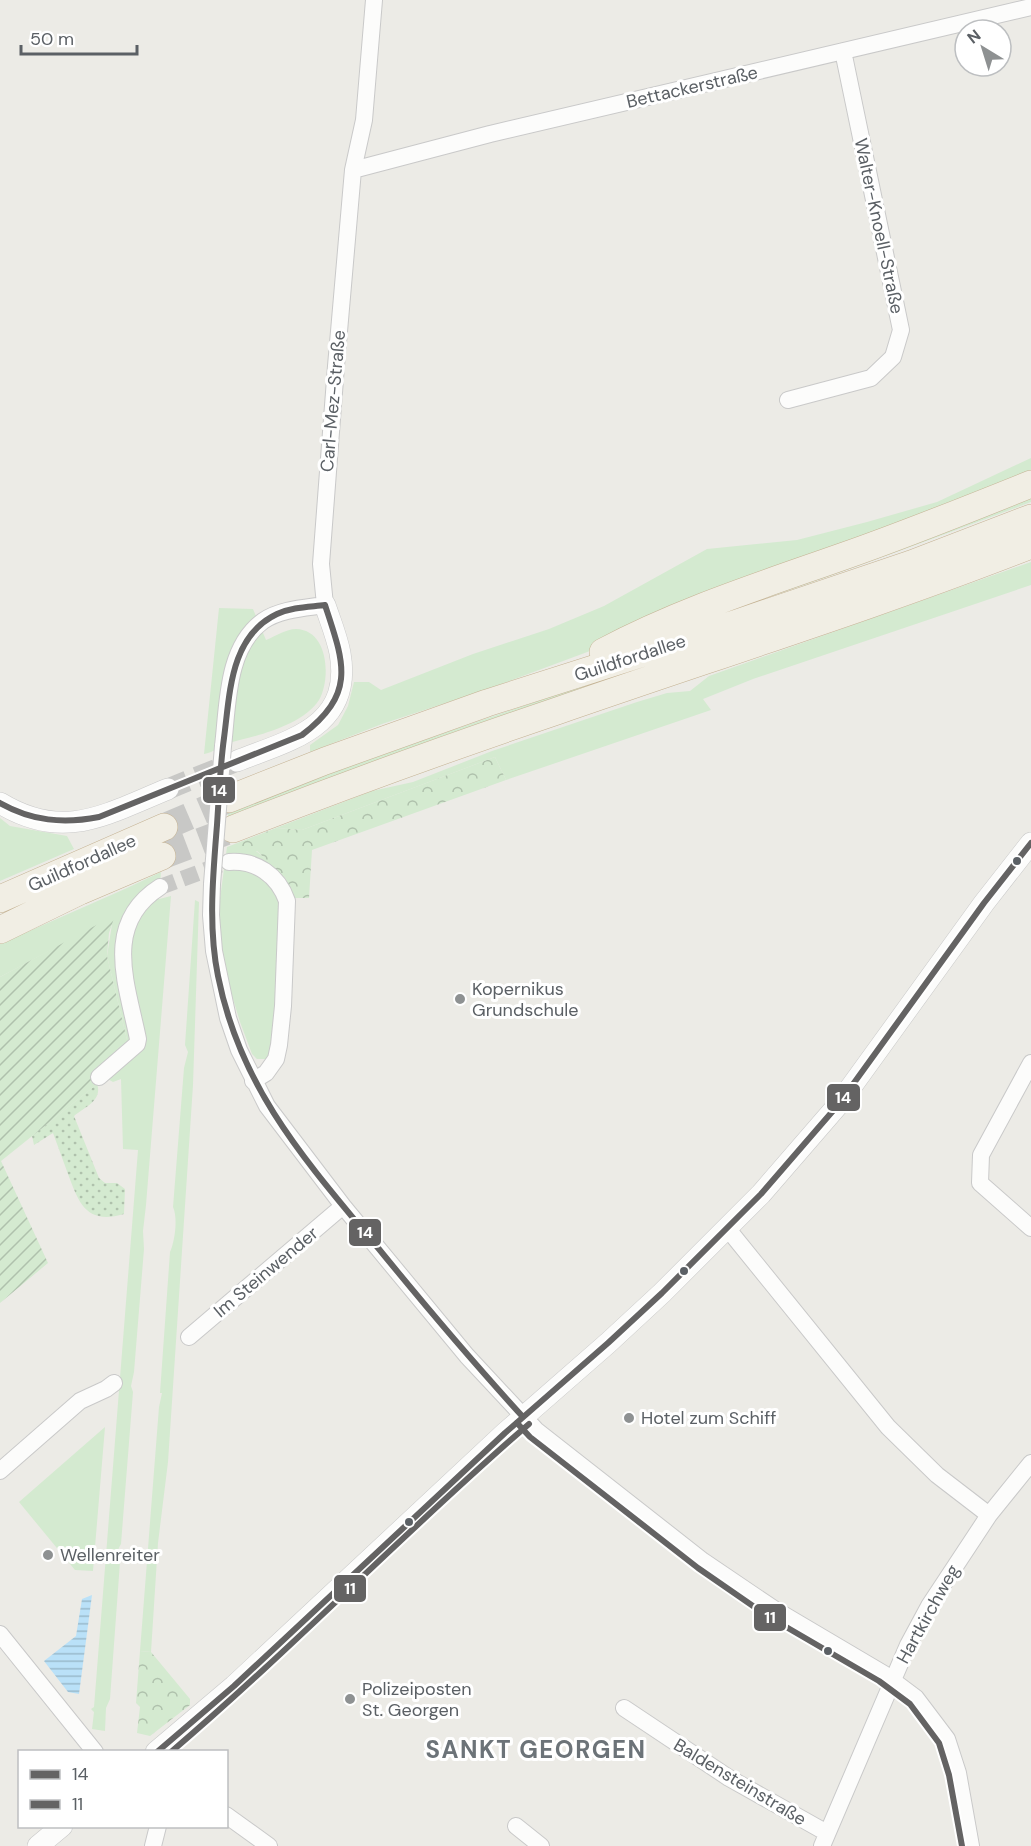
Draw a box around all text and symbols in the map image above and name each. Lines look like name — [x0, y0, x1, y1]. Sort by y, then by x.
scale bar — [21, 18, 136, 56]
north arrow — [953, 18, 1013, 78]
text: N — [963, 25, 985, 48]
text: 50 m — [30, 27, 74, 51]
street label: Bettackerstraße — [624, 60, 760, 114]
street label: Walter-Knoell-Straße — [849, 136, 909, 316]
street label: Carl-Mez-Straße — [315, 329, 351, 473]
street label: Guildfordallee — [571, 629, 689, 687]
line badge: 14 — [202, 776, 236, 804]
text: 14 — [211, 780, 227, 801]
street label: Guildfordallee — [24, 828, 140, 898]
unlabelled marker — [1011, 855, 1023, 867]
place label: Kopernikus Grundschule — [472, 977, 578, 1022]
marker: Kopernikus Grundschule — [453, 992, 467, 1006]
line badge: 14 — [826, 1083, 861, 1112]
text: 14 — [835, 1087, 851, 1108]
line badge: 14 — [348, 1218, 382, 1247]
street label: Im Steinwender — [209, 1221, 323, 1323]
text: 14 — [357, 1222, 373, 1243]
unlabelled marker — [678, 1265, 690, 1277]
place label: Hotel zum Schiff — [641, 1406, 776, 1430]
marker: Hotel zum Schiff — [622, 1411, 636, 1425]
unlabelled marker — [403, 1516, 415, 1528]
place label: Wellenreiter — [60, 1543, 160, 1567]
marker: Wellenreiter — [41, 1548, 55, 1562]
street label: Hartkirchweg — [891, 1560, 965, 1668]
line badge: 11 — [333, 1574, 367, 1603]
text: 11 — [344, 1578, 356, 1599]
line badge: 11 — [753, 1603, 787, 1632]
text: 11 — [764, 1607, 776, 1628]
unlabelled marker — [822, 1645, 834, 1657]
place label: Polizeiposten St. Georgen — [362, 1677, 472, 1722]
marker: Polizeiposten St. Georgen — [343, 1692, 357, 1706]
street label: Baldensteinstraße — [669, 1733, 811, 1831]
district label: SANKT GEORGEN — [426, 1734, 646, 1765]
legend — [18, 1750, 228, 1828]
text: 14 — [72, 1762, 89, 1786]
text: 11 — [72, 1792, 83, 1816]

